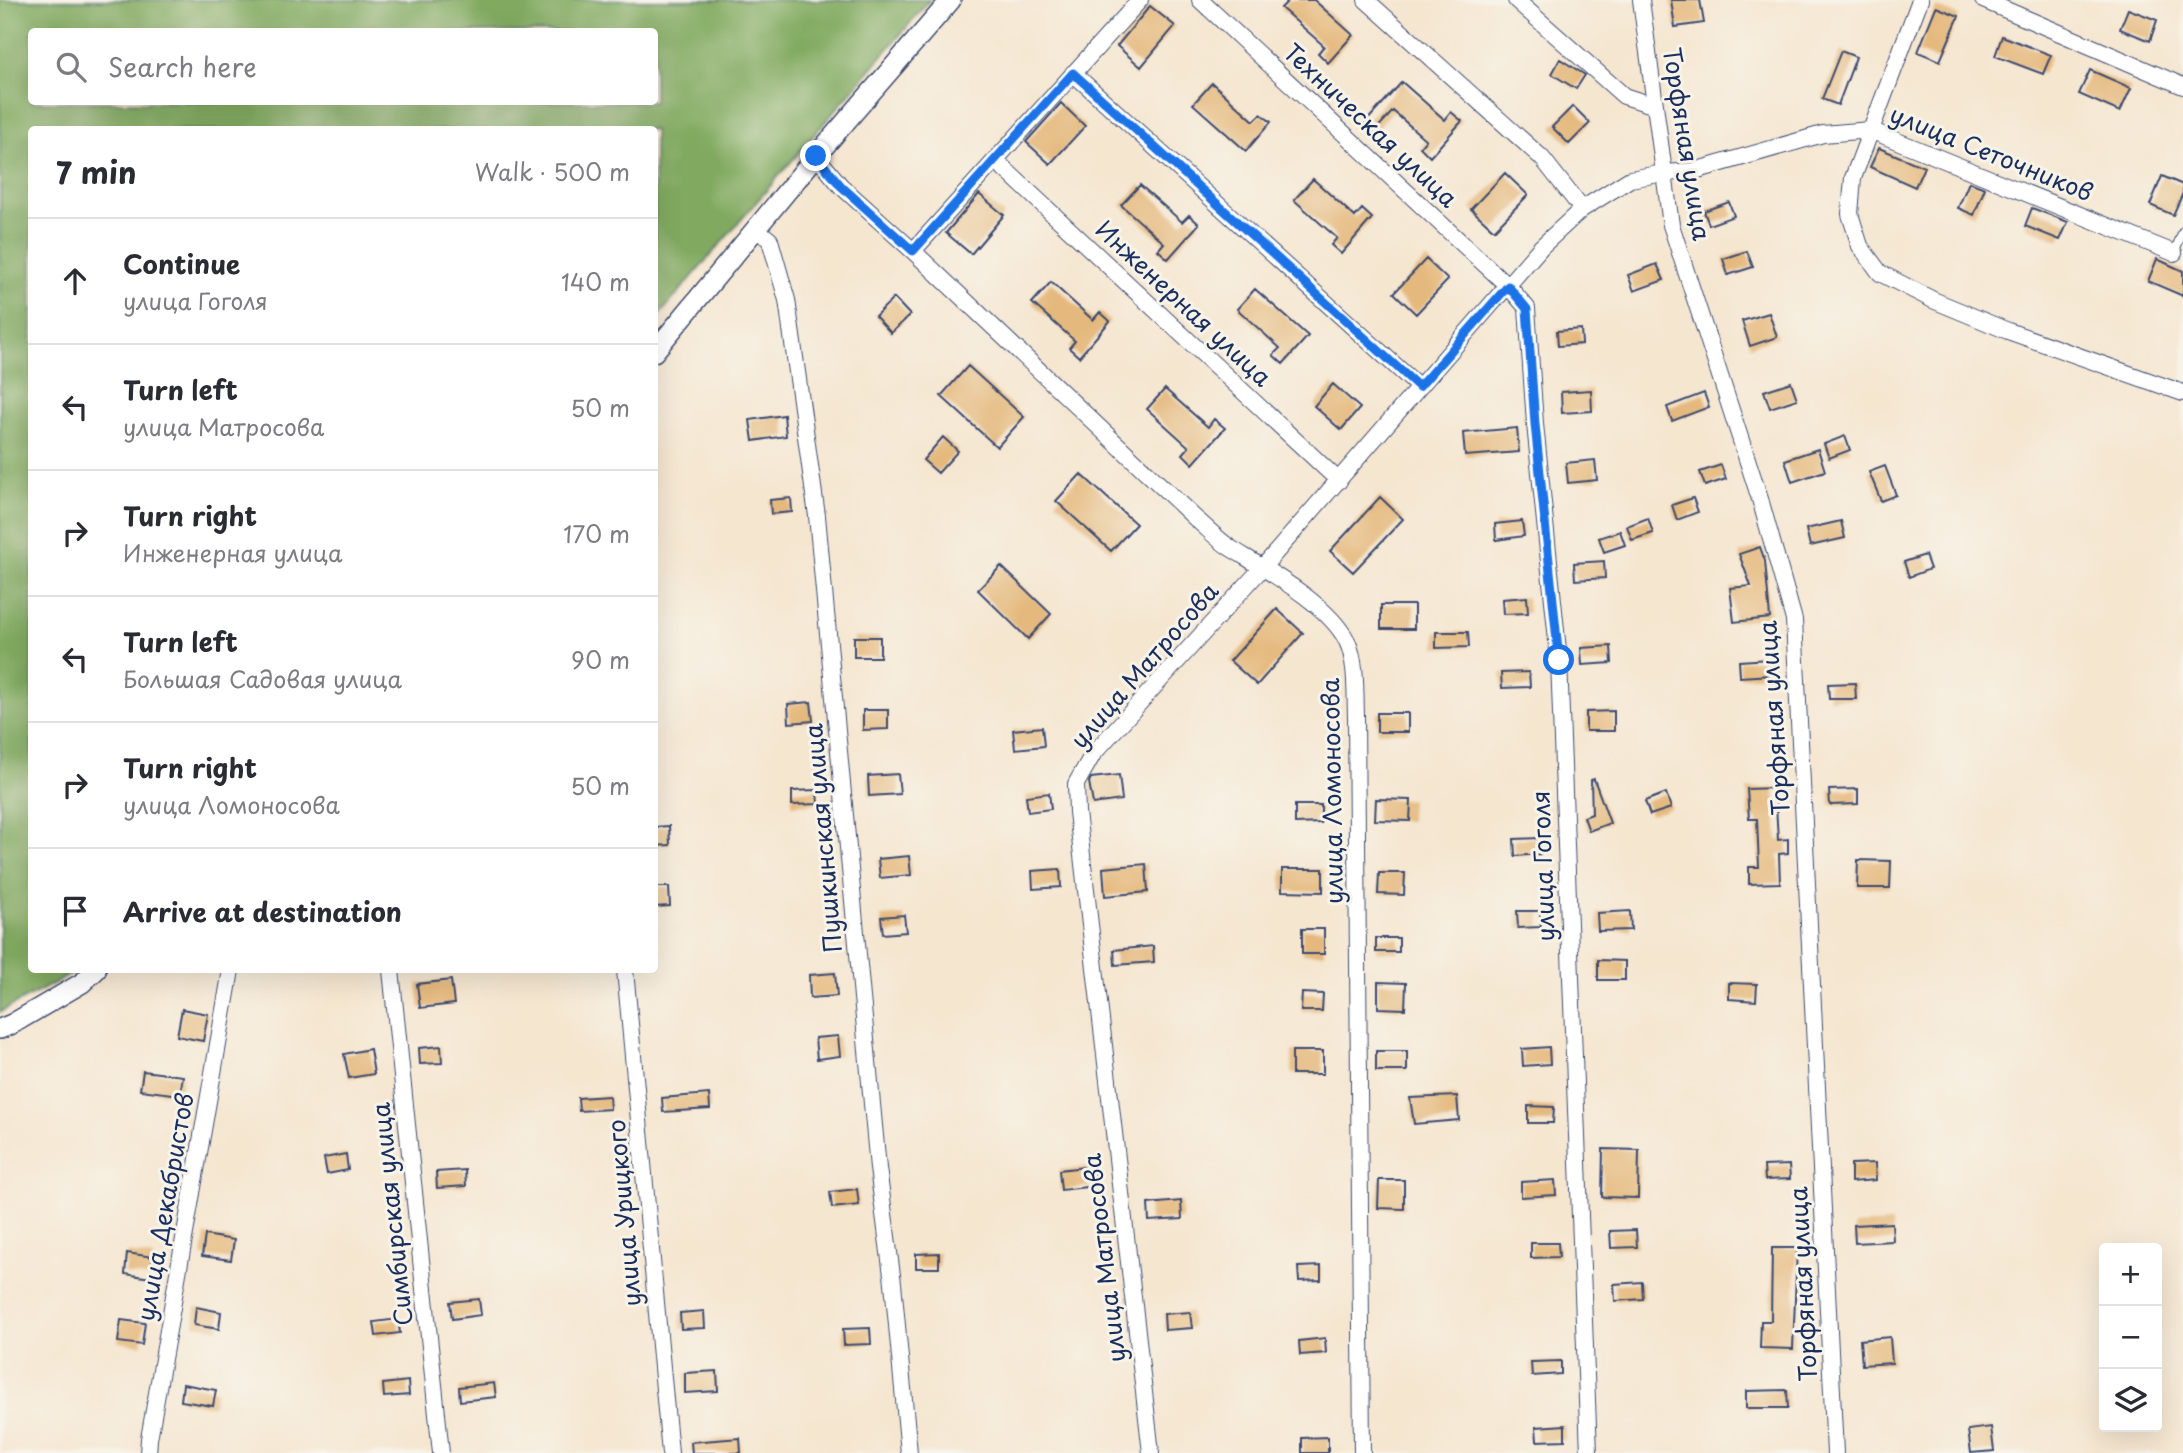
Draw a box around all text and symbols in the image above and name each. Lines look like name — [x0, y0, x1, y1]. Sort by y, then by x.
search box — [28, 28, 658, 105]
street label: Техническая улица — [1276, 34, 1466, 215]
street label: Торфяная улица — [1655, 45, 1721, 243]
text: Search here — [108, 47, 257, 86]
icon: search — [52, 48, 90, 86]
street label: улица Сеточников — [1885, 95, 2099, 209]
route end — [800, 140, 831, 171]
text: 7 min — [56, 149, 137, 194]
text: Walk · 500 m — [475, 154, 630, 189]
street label: Инженерная улица — [1088, 211, 1280, 394]
text: Continue — [123, 244, 240, 283]
icon: ahead — [56, 262, 94, 300]
text: 140 m — [561, 264, 630, 299]
text: улица Гоголя — [123, 283, 268, 318]
text: Turn left — [123, 370, 238, 409]
icon: left — [56, 388, 94, 426]
text: 50 m — [570, 390, 630, 425]
text: улица Матросова — [123, 409, 324, 444]
text: Turn right — [123, 496, 257, 535]
icon: right — [56, 514, 94, 552]
text: 170 m — [563, 516, 630, 551]
text: Инженерная улица — [123, 535, 342, 570]
street label: улица Матросова — [1061, 574, 1226, 756]
street label: Торфяная улица — [1748, 620, 1798, 817]
text: Turn left — [123, 622, 238, 661]
icon: left — [56, 640, 94, 678]
text: 90 m — [571, 642, 630, 677]
route start — [1543, 644, 1574, 675]
text: Большая Садовая улица — [123, 661, 402, 696]
street label: улица Ломоносова — [1311, 678, 1351, 904]
street label: Пушкинская улица — [794, 722, 850, 954]
text: Turn right — [123, 748, 257, 787]
icon: right — [56, 766, 94, 804]
text: 50 m — [570, 768, 630, 803]
text: улица Ломоносова — [123, 787, 340, 822]
street label: улица Гоголя — [1521, 790, 1563, 942]
icon: arrive — [56, 892, 94, 930]
text: Arrive at destination — [123, 892, 402, 931]
street label: улица Декабристов — [126, 1090, 202, 1324]
street label: Симбирская улица — [361, 1101, 421, 1328]
street label: улица Урицкого — [597, 1118, 649, 1308]
street label: улица Матросова — [1072, 1152, 1134, 1365]
street label: Торфяная улица — [1779, 1186, 1825, 1382]
map controls — [2099, 1243, 2162, 1432]
button: + — [2099, 1243, 2162, 1306]
button: − — [2099, 1306, 2162, 1369]
button: layers — [2099, 1369, 2162, 1432]

